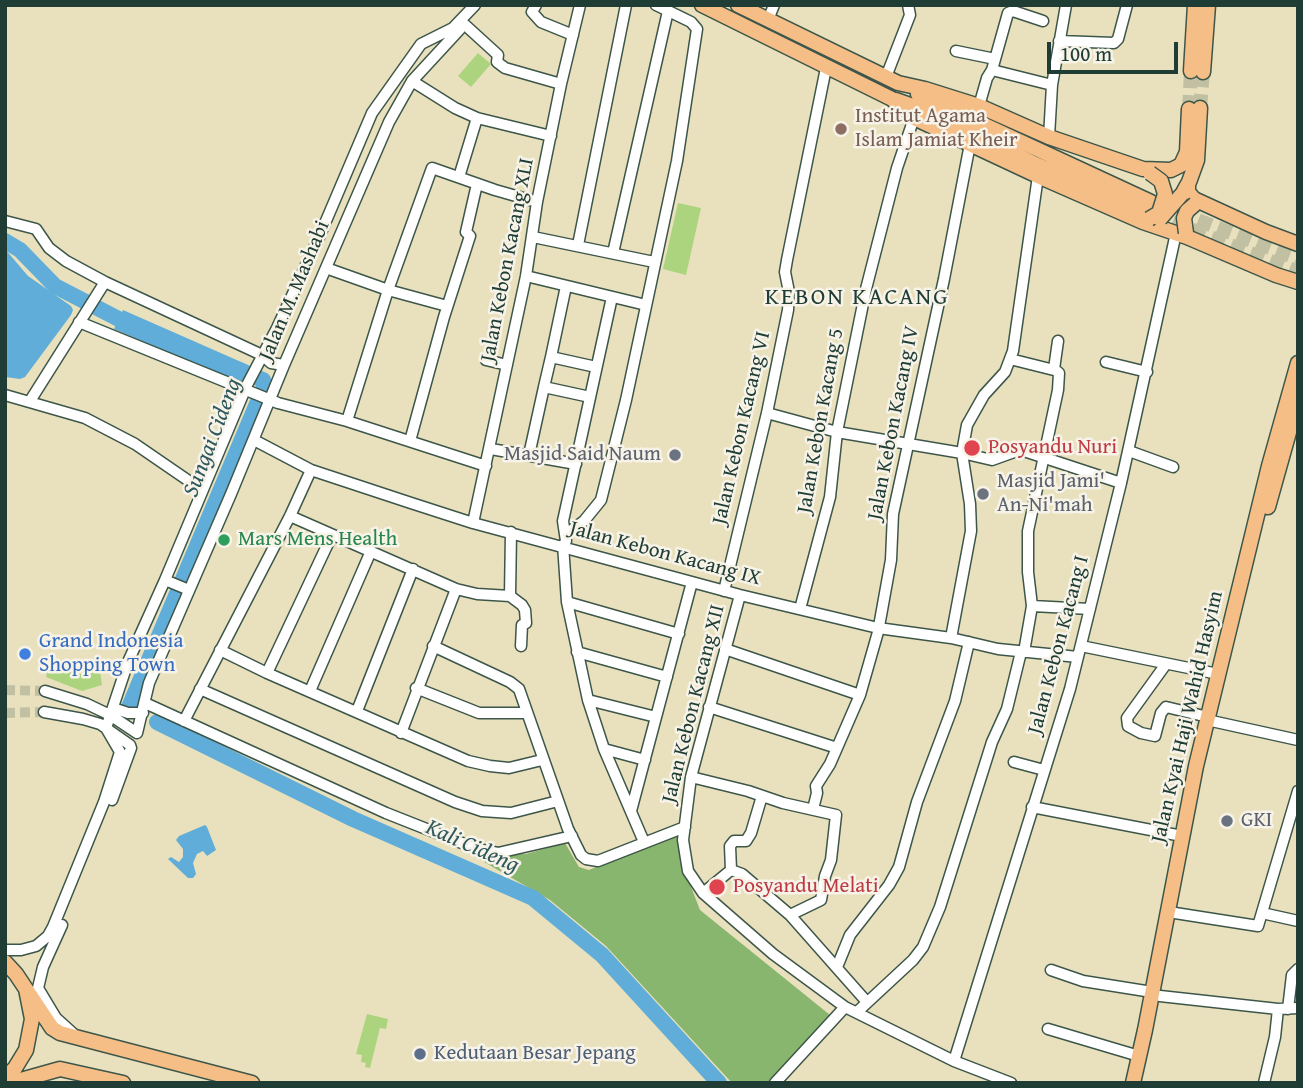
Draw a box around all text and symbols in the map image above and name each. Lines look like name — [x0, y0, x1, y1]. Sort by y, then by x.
scale bar — [1051, 28, 1182, 72]
text: 100 m — [1060, 38, 1112, 69]
place label: Institut Agama Islam Jamiat Kheir — [855, 104, 1018, 154]
marker: Institut Agama Islam Jamiat Kheir — [833, 121, 849, 137]
street label: Jalan Kebon Kacang XLI — [476, 156, 540, 364]
street label: Jalan M. Mashabi — [254, 217, 336, 365]
district label: KEBON KACANG — [766, 284, 948, 312]
street label: Jalan Kebon Kacang IV — [863, 324, 925, 522]
street label: Jalan Kebon Kacang 5 — [792, 326, 850, 516]
street label: Jalan Kebon Kacang VI — [707, 329, 777, 527]
water label: Sungai Cideng — [178, 375, 248, 501]
place label: Posyandu Nuri — [988, 435, 1117, 461]
marker: Posyandu Nuri — [962, 438, 982, 458]
place label: Masjid Said Naum — [504, 442, 661, 468]
marker: Masjid Said Naum — [667, 447, 683, 463]
place label: Masjid Jami' An-Ni'mah — [997, 469, 1105, 519]
marker: Masjid Jami' An-Ni'mah — [975, 486, 991, 502]
street label: Jalan Kebon Kacang IX — [567, 516, 763, 592]
place label: Mars Mens Health — [238, 527, 397, 553]
marker: Mars Mens Health — [216, 532, 232, 548]
street label: Jalan Kebon Kacang I — [1023, 553, 1095, 737]
street label: Jalan Kyai Haji Wahid Hasyim — [1147, 588, 1229, 846]
street label: Jalan Kebon Kacang XII — [657, 602, 731, 806]
place label: Grand Indonesia Shopping Town — [39, 629, 183, 679]
marker: Grand Indonesia Shopping Town — [17, 646, 33, 662]
place label: GKI — [1241, 808, 1272, 834]
marker: GKI — [1219, 813, 1235, 829]
water label: Kali Cideng — [421, 814, 523, 880]
place label: Posyandu Melati — [733, 874, 879, 900]
marker: Posyandu Melati — [707, 877, 727, 897]
place label: Kedutaan Besar Jepang — [434, 1041, 636, 1067]
marker: Kedutaan Besar Jepang — [412, 1046, 428, 1062]

